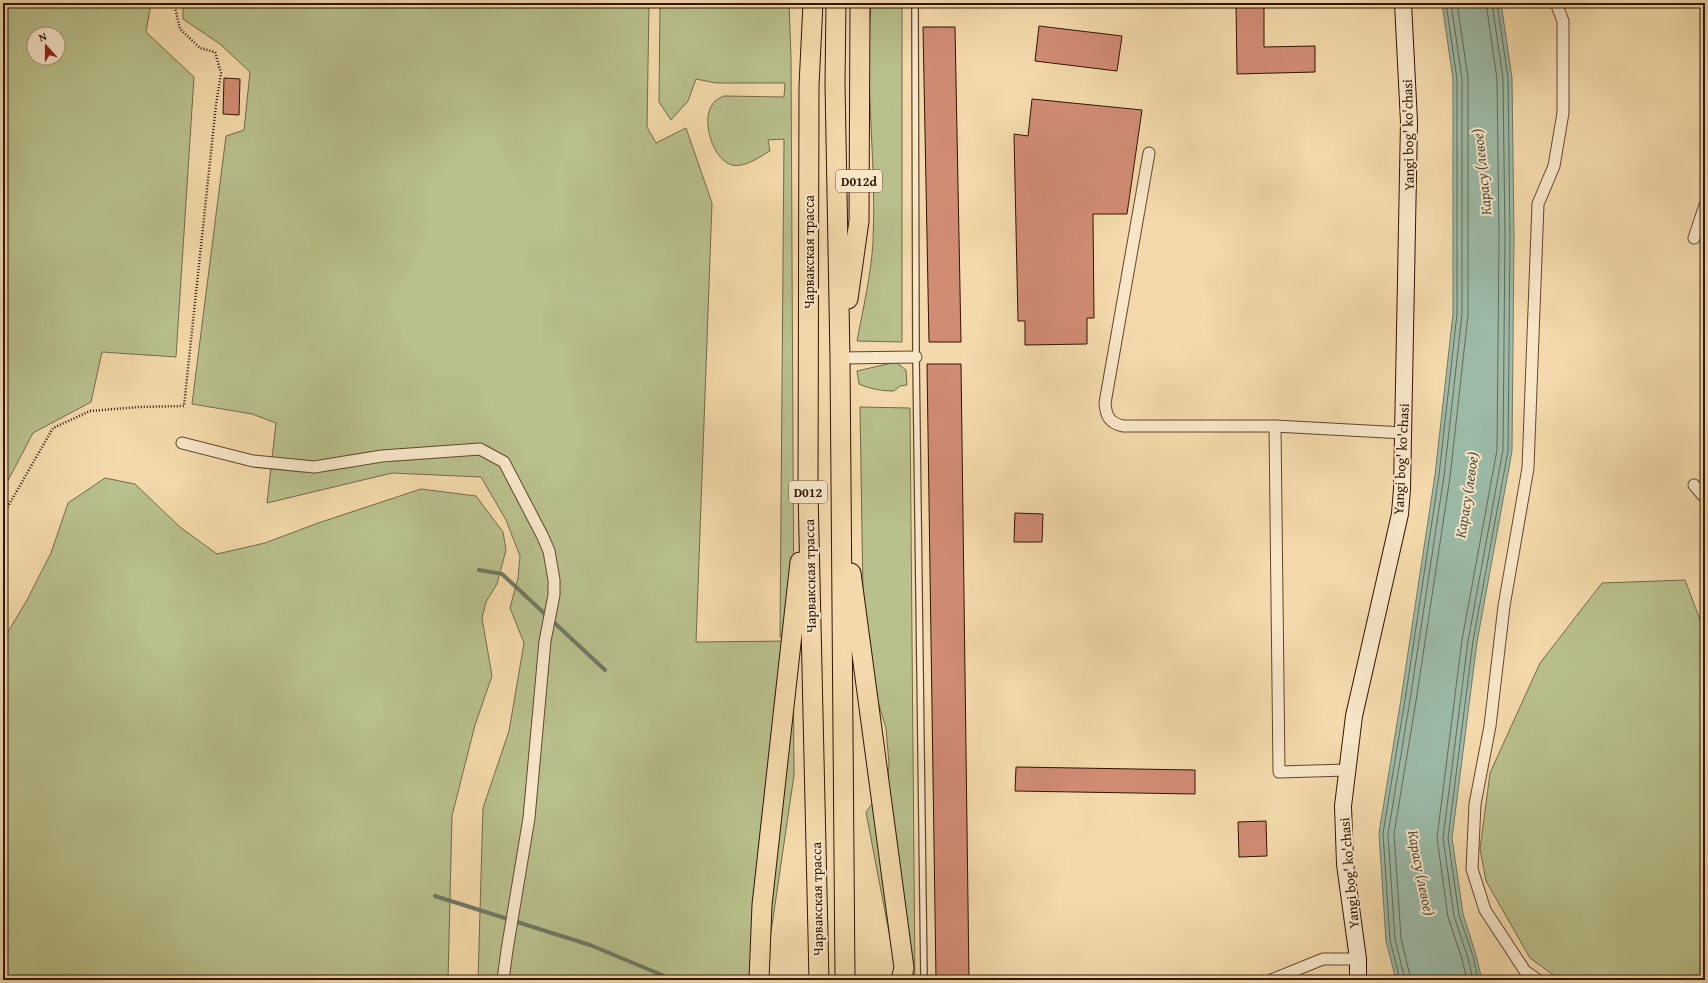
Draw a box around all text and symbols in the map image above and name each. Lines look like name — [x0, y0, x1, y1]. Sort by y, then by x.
north arrow — [26, 26, 66, 66]
text: N — [36, 28, 49, 45]
street label: Yangi bog' ko'chasi — [1397, 79, 1419, 191]
water label: Карасу (левое) — [1467, 128, 1496, 216]
road number: D012d — [836, 170, 882, 192]
street label: Чарвакская трасса — [799, 195, 819, 309]
street label: Yangi bog' ko'chasi — [1388, 403, 1414, 515]
water label: Карасу (левое) — [1449, 450, 1484, 540]
road number: D012 — [789, 481, 827, 503]
street label: Чарвакская трасса — [799, 518, 821, 633]
street label: Yangi bog' ko'chasi — [1334, 816, 1364, 929]
water label: Карасу (левое) — [1403, 828, 1440, 918]
street label: Чарвакская трасса — [806, 841, 828, 956]

